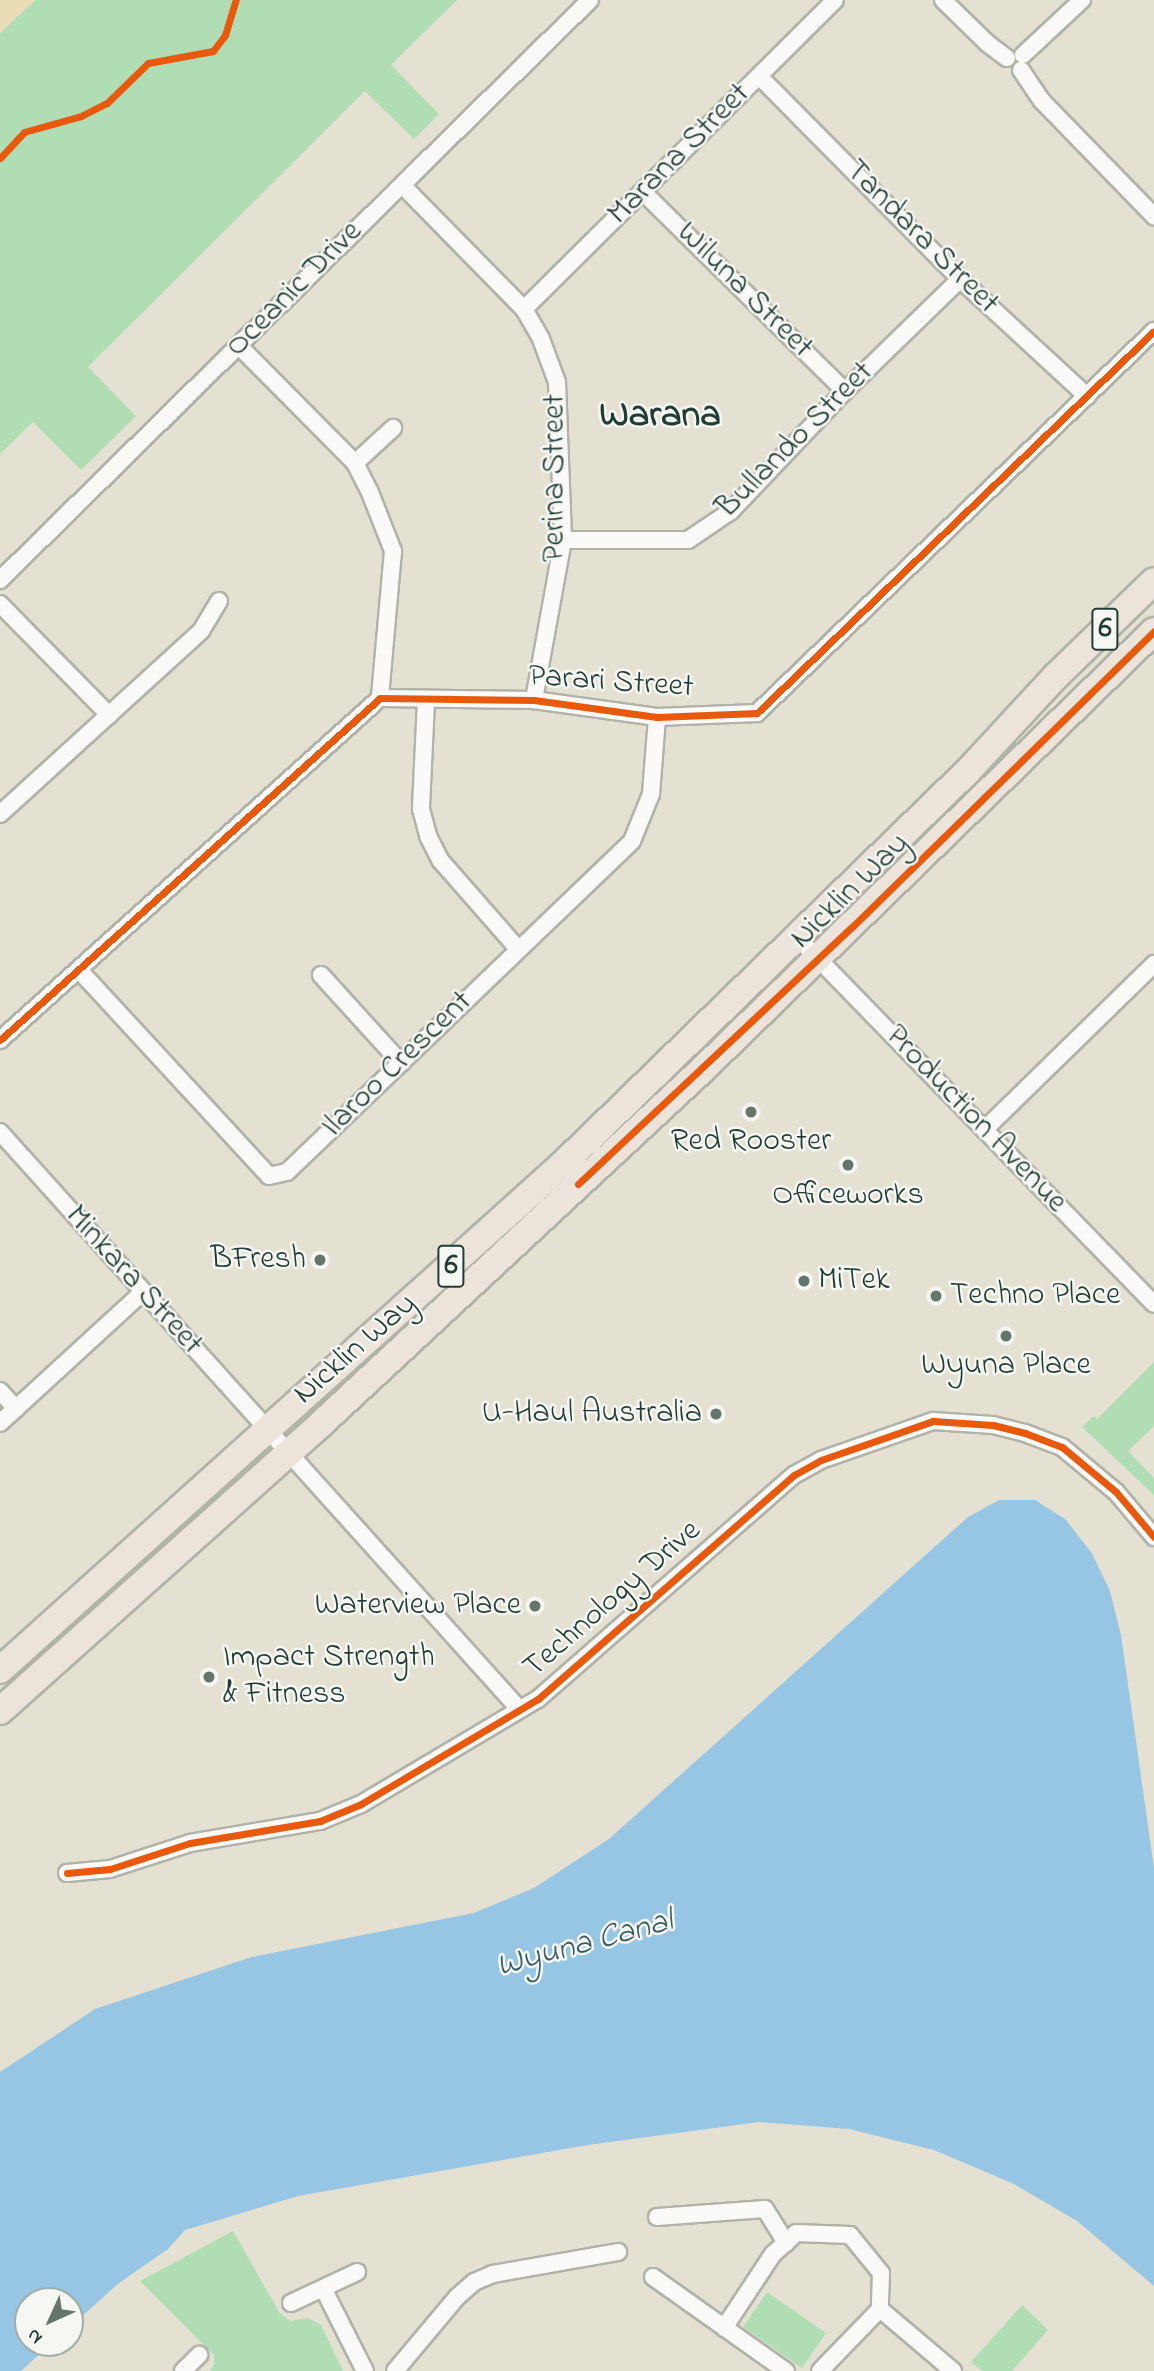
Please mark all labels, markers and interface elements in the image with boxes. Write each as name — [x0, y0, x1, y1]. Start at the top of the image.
street label: Marana Street — [601, 76, 759, 234]
street label: Tandara Street — [836, 153, 1006, 323]
street label: Oceanic Drive — [219, 214, 371, 366]
street label: Wiluna Street — [668, 215, 820, 367]
street label: Bullando Street — [709, 354, 883, 528]
street label: Perina Street — [537, 394, 575, 562]
district label: Warana — [599, 394, 721, 440]
road number: 6 — [1091, 602, 1119, 656]
street label: Parari Street — [527, 658, 695, 708]
street label: Nicklin Way — [784, 826, 918, 958]
street label: Ilaroo Crescent — [315, 984, 481, 1146]
street label: Production Avenue — [876, 1018, 1074, 1222]
marker: Red Rooster — [743, 1104, 759, 1120]
place label: Red Rooster — [671, 1123, 831, 1161]
marker: Officeworks — [840, 1157, 856, 1173]
place label: Officeworks — [772, 1177, 924, 1215]
street label: Minkara Street — [56, 1198, 210, 1364]
road number: 6 — [437, 1240, 465, 1292]
place label: BFresh — [211, 1241, 306, 1279]
marker: BFresh — [312, 1252, 328, 1268]
place label: MiTek — [818, 1262, 890, 1300]
marker: MiTek — [796, 1273, 812, 1289]
place label: Techno Place — [950, 1277, 1120, 1315]
street label: Nicklin Way — [287, 1286, 425, 1414]
marker: Techno Place — [928, 1288, 944, 1304]
marker: Wyuna Place — [998, 1328, 1014, 1344]
place label: Wyuna Place — [921, 1347, 1091, 1385]
place label: U-Haul Australia — [482, 1395, 702, 1433]
marker: U-Haul Australia — [708, 1406, 724, 1422]
street label: Technology Drive — [516, 1513, 710, 1687]
place label: Waterview Place — [315, 1587, 521, 1625]
marker: Waterview Place — [527, 1598, 543, 1614]
place label: Impact Strength & Fitness — [223, 1640, 435, 1715]
marker: Impact Strength & Fitness — [201, 1669, 217, 1685]
water label: Wyuna Canal — [493, 1903, 677, 1987]
north arrow — [14, 2287, 84, 2357]
text: N — [21, 2322, 49, 2350]

